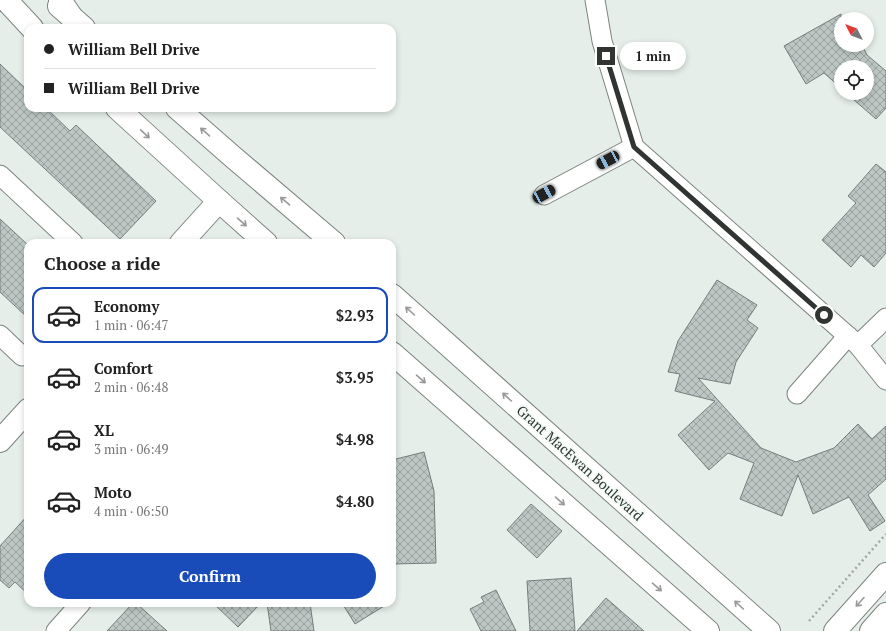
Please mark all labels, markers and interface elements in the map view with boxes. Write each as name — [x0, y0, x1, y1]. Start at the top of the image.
north arrow — [834, 12, 874, 52]
map controls — [834, 12, 874, 100]
text: William Bell Drive — [68, 39, 200, 59]
callout: 1 min — [620, 42, 686, 70]
route end — [597, 47, 615, 65]
text: 1 min — [635, 47, 671, 65]
button: locate — [834, 60, 874, 100]
text: William Bell Drive — [68, 78, 200, 98]
one-way arrow — [200, 128, 210, 137]
one-way arrow — [140, 130, 151, 139]
car — [595, 149, 621, 171]
car — [531, 183, 557, 205]
one-way arrow — [280, 196, 290, 205]
one-way arrow — [237, 218, 248, 227]
text: Choose a ride — [44, 251, 160, 275]
text: Economy — [94, 296, 159, 316]
icon: car — [46, 297, 82, 333]
text: $2.93 — [336, 305, 374, 325]
one-way arrow — [405, 306, 415, 315]
route start — [815, 306, 833, 324]
text: 1 min · 06:47 — [94, 316, 168, 334]
text: Comfort — [94, 358, 153, 378]
icon: car — [46, 359, 82, 395]
text: $3.95 — [336, 367, 374, 387]
one-way arrow — [416, 375, 427, 384]
text: 2 min · 06:48 — [94, 378, 168, 396]
one-way arrow — [502, 393, 512, 402]
street label: Grant MacEwan Boulevard — [513, 401, 648, 525]
text: XL — [94, 420, 114, 440]
icon: car — [46, 421, 82, 457]
text: $4.98 — [336, 429, 374, 449]
text: 3 min · 06:49 — [94, 440, 168, 458]
text: Moto — [94, 482, 132, 502]
icon: car — [46, 483, 82, 519]
text: $4.80 — [336, 491, 374, 511]
one-way arrow — [555, 496, 565, 505]
text: 4 min · 06:50 — [94, 502, 168, 520]
button: Confirm — [44, 553, 376, 599]
one-way arrow — [652, 582, 663, 591]
one-way arrow — [856, 597, 865, 608]
one-way arrow — [735, 601, 745, 610]

